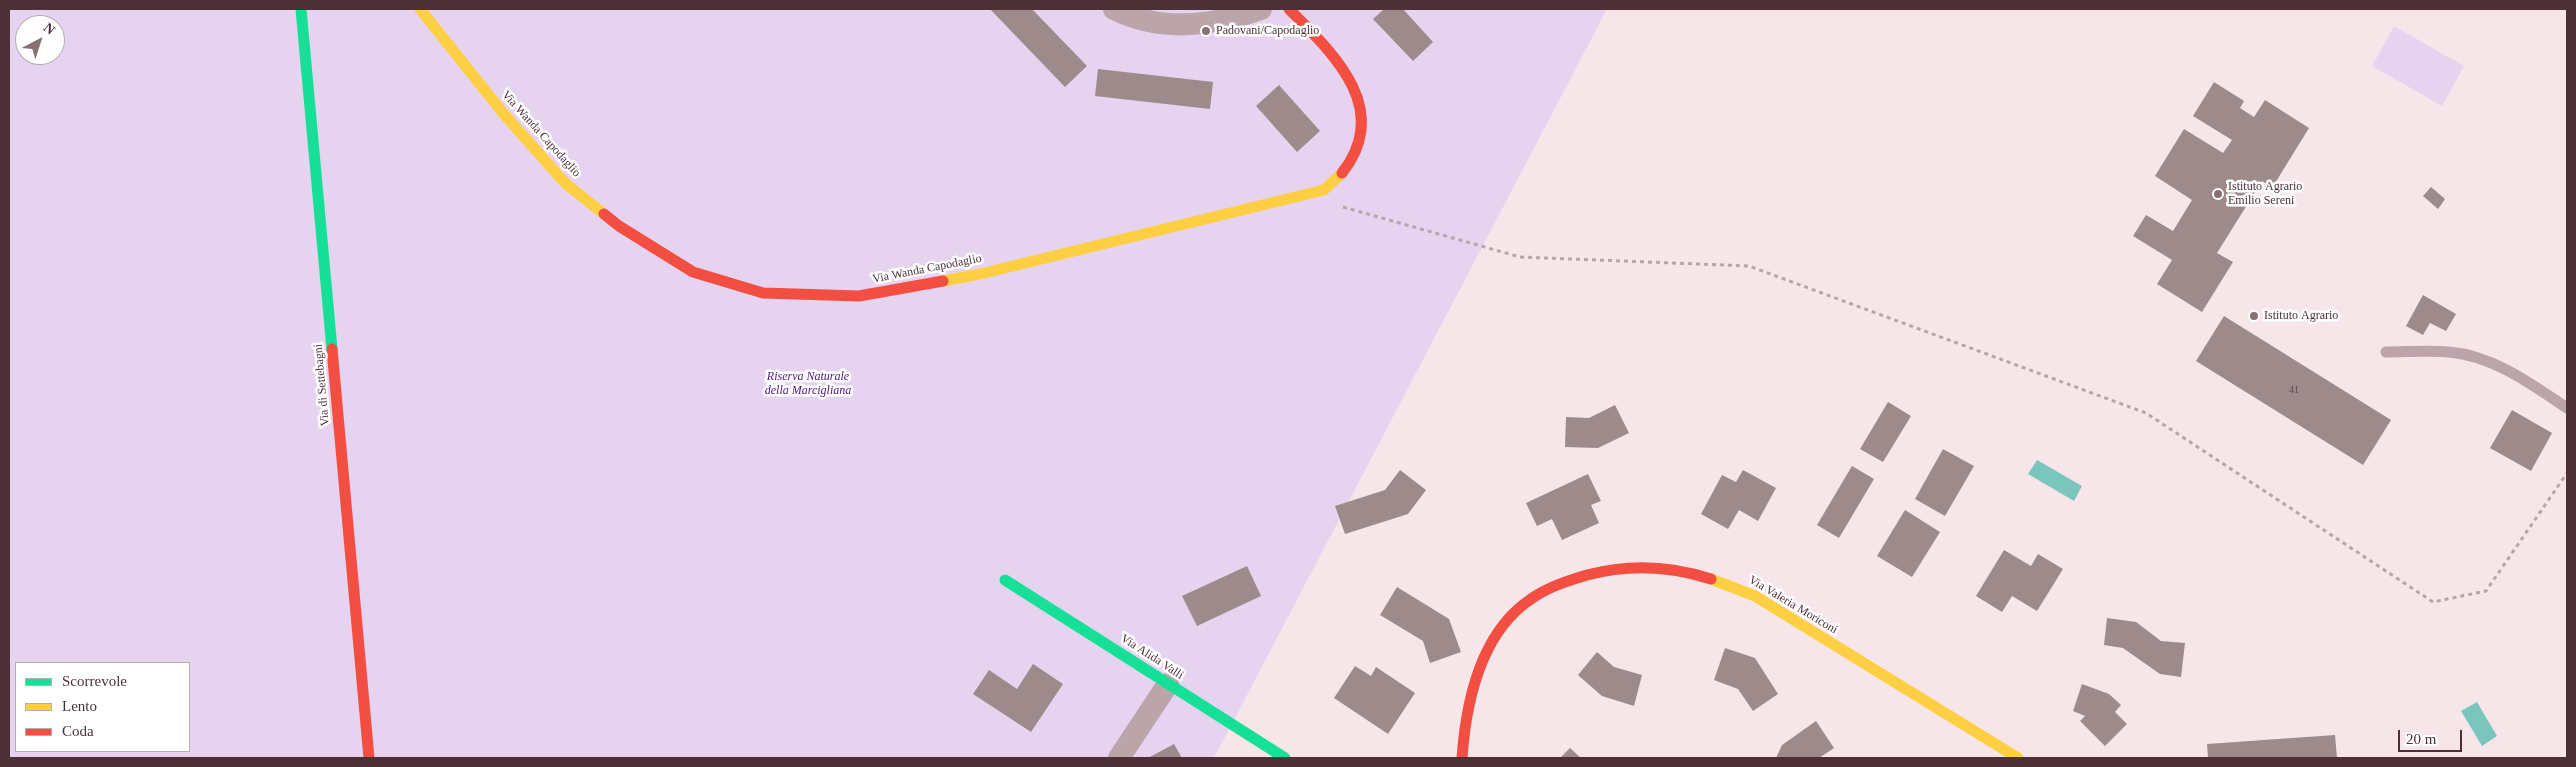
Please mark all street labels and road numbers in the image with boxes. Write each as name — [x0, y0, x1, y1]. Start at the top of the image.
street label: Via Wanda Capodaglio — [499, 88, 583, 180]
street label: Via Wanda Capodaglio — [871, 251, 983, 287]
street label: Via di Settebagni — [311, 343, 333, 427]
street label: Via Valeria Moriconi — [1746, 573, 1840, 637]
street label: Via Alida Valli — [1118, 631, 1186, 683]

